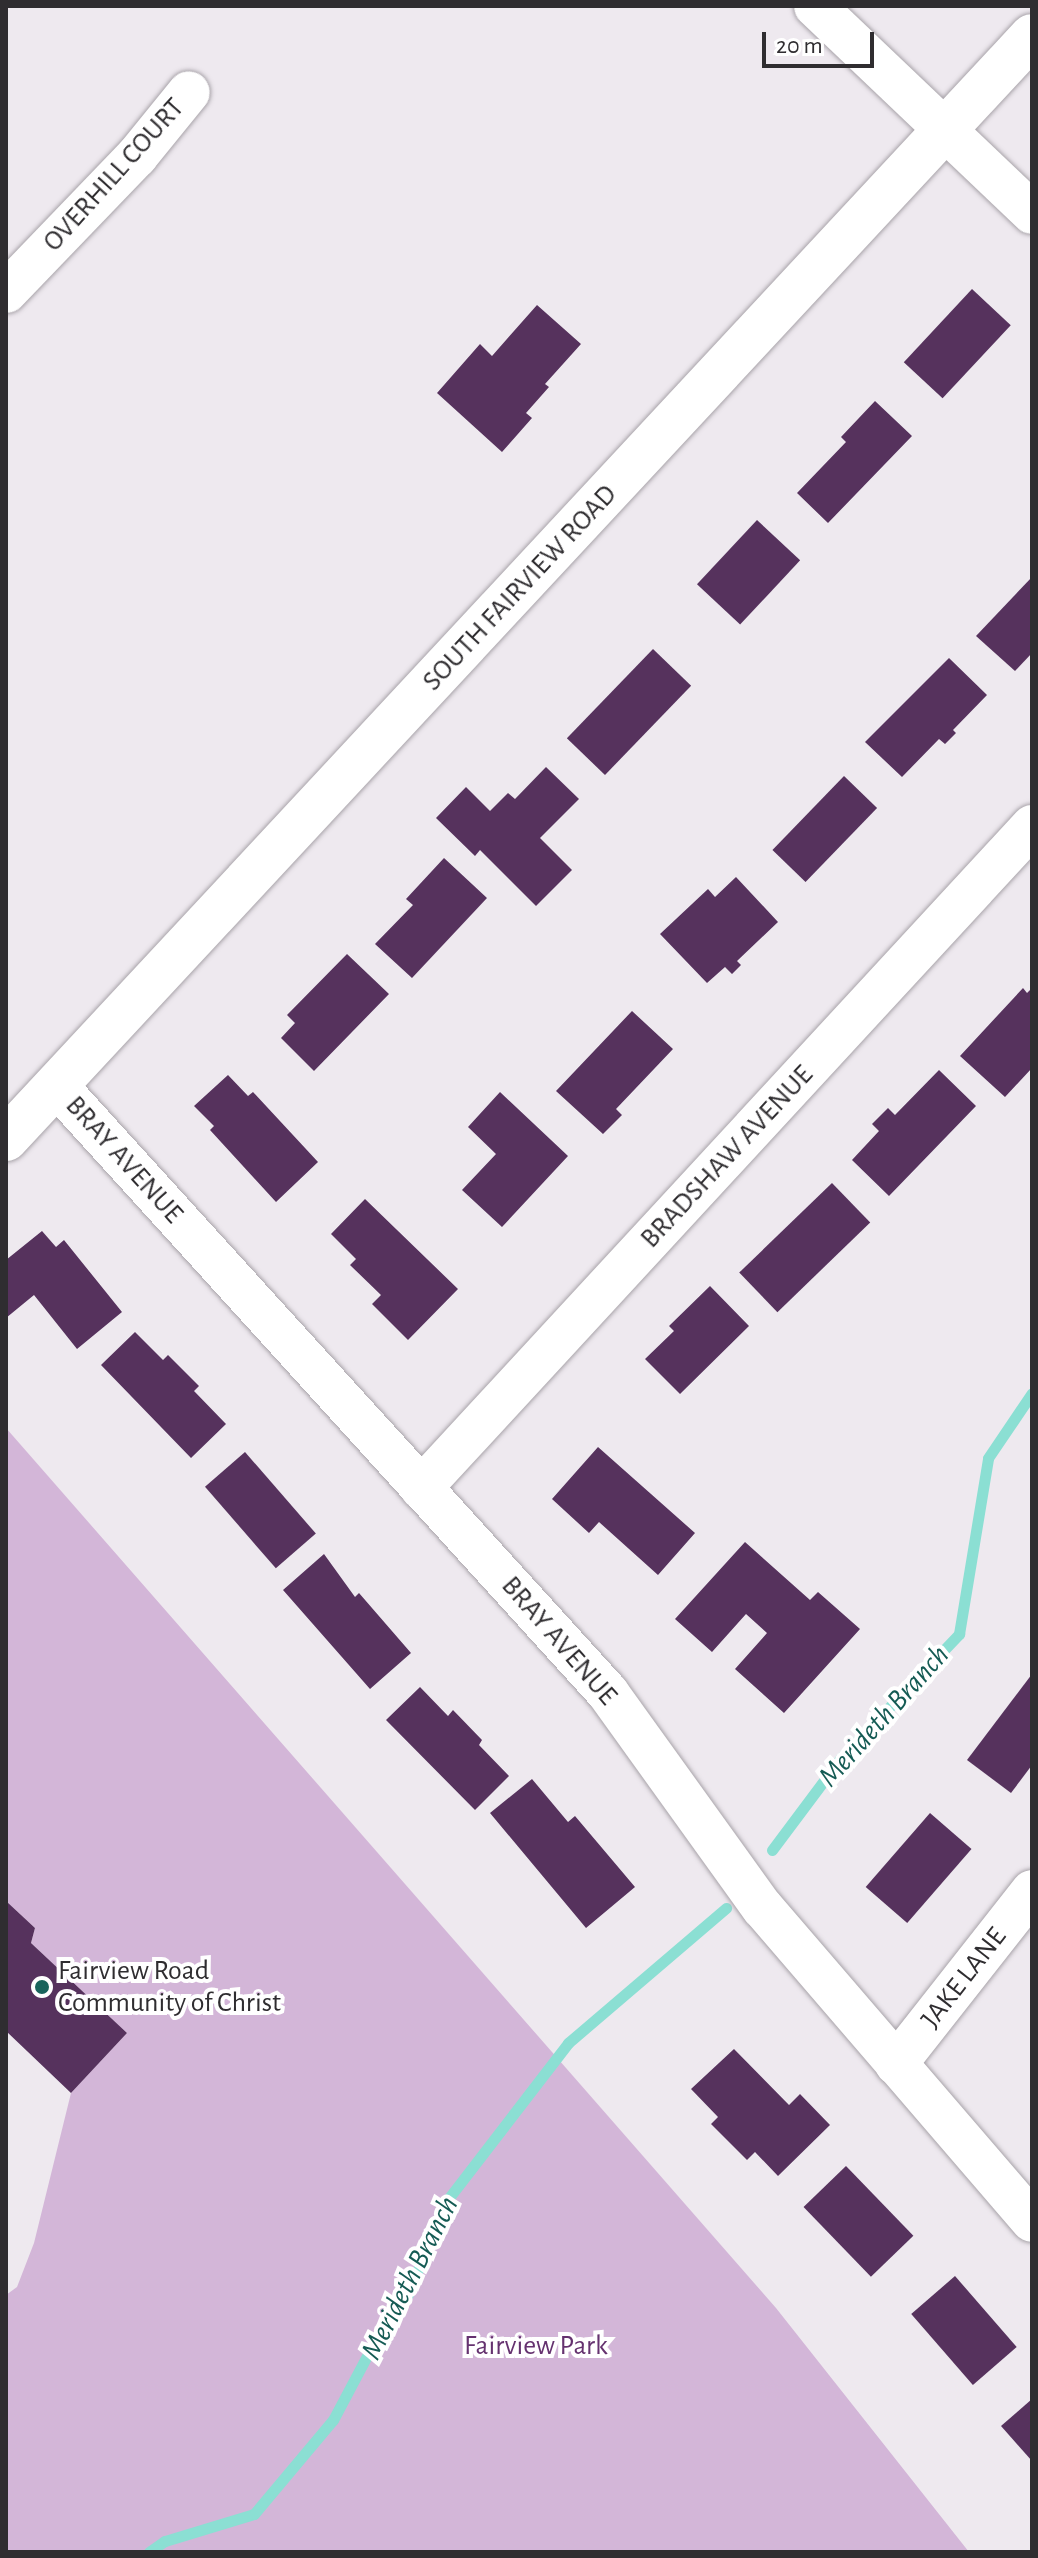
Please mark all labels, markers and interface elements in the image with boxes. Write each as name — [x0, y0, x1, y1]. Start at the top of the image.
scale bar — [766, 16, 878, 66]
text: 20 m — [776, 34, 823, 58]
street label: OVERHILL COURT — [36, 91, 192, 259]
street label: SOUTH FAIRVIEW ROAD — [416, 478, 624, 698]
street label: BRADSHAW AVENUE — [634, 1059, 820, 1255]
street label: BRAY AVENUE — [58, 1089, 190, 1231]
street label: BRAY AVENUE — [494, 1570, 624, 1712]
water label: Merideth Branch — [811, 1638, 957, 1794]
street label: JAKE LANE — [914, 1921, 1014, 2035]
place label: Fairview Road Community of Christ — [58, 1954, 281, 2020]
marker: Fairview Road Community of Christ — [33, 1978, 51, 1996]
water label: Merideth Branch — [353, 2190, 467, 2366]
park label: Fairview Park — [464, 2329, 608, 2363]

